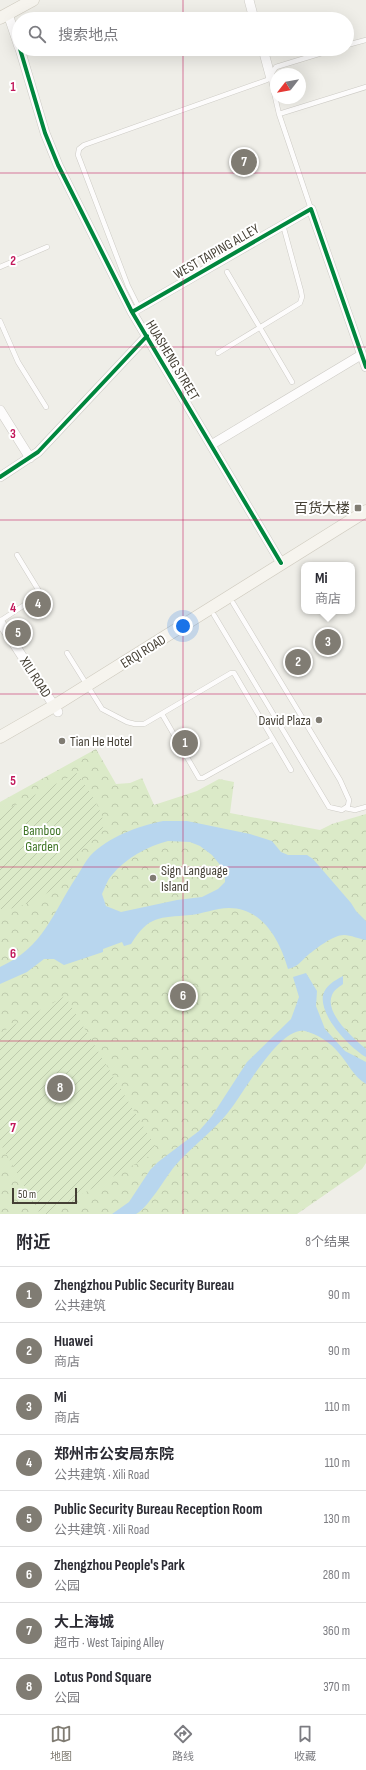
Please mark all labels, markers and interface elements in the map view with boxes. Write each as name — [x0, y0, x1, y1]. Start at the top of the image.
search box — [12, 12, 354, 56]
icon: search — [26, 23, 48, 45]
text: 搜索地点 — [58, 26, 118, 45]
north arrow — [270, 68, 306, 104]
text: 1 — [10, 79, 16, 95]
pin: 7 — [231, 147, 257, 177]
street label: WEST TAIPING ALLEY — [171, 220, 262, 283]
text: 2 — [10, 253, 16, 269]
street label: HUASHENG STREET — [142, 317, 203, 404]
text: 3 — [10, 426, 16, 442]
place label: 百货大楼 — [294, 500, 350, 517]
marker: 百货大楼 — [353, 503, 363, 513]
popup — [301, 562, 355, 614]
text: Mi — [315, 569, 328, 588]
pin: 4 — [25, 589, 51, 619]
text: 商店 — [315, 591, 341, 607]
text: 4 — [10, 600, 16, 616]
your location — [173, 616, 193, 636]
pin: 5 — [5, 618, 31, 648]
pin: 3 — [315, 627, 341, 657]
street label: ERQI ROAD — [117, 631, 169, 672]
pin: 2 — [285, 647, 311, 677]
street label: XILI ROAD — [16, 653, 55, 701]
place label: David Plaza — [259, 712, 311, 729]
marker: David Plaza — [314, 715, 324, 725]
pin: 1 — [172, 728, 198, 758]
place label: Tian He Hotel — [70, 733, 132, 750]
marker: Tian He Hotel — [57, 736, 67, 746]
text: 5 — [10, 773, 16, 789]
park label: Bamboo Garden — [23, 822, 61, 855]
place label: Sign Language Island — [161, 862, 228, 895]
marker: Sign Language Island — [148, 873, 158, 883]
text: 6 — [10, 946, 16, 962]
pin: 6 — [170, 981, 196, 1011]
pin: 8 — [47, 1073, 73, 1103]
text: 7 — [10, 1120, 16, 1136]
scale bar — [12, 1186, 77, 1205]
text: 50 m — [18, 1188, 36, 1201]
text: 附近 — [16, 1233, 50, 1253]
text: 8个结果 — [305, 1234, 350, 1250]
text: Zhengzhou Public Security Bureau — [54, 1276, 234, 1295]
text: 1 — [26, 1287, 32, 1303]
text: 90 m — [328, 1287, 350, 1303]
text: 公共建筑 — [54, 1298, 106, 1314]
text: Huawei — [54, 1332, 93, 1351]
text: 2 — [26, 1343, 32, 1359]
text: 90 m — [328, 1343, 350, 1359]
text: 商店 — [54, 1354, 80, 1370]
text: Mi — [54, 1388, 67, 1407]
text: 3 — [26, 1399, 32, 1415]
text: 110 m — [325, 1399, 350, 1415]
text: 商店 — [54, 1410, 80, 1426]
text: 郑州市公安局东院 — [54, 1445, 174, 1464]
text: 4 — [26, 1455, 32, 1471]
text: 110 m — [325, 1455, 350, 1471]
text: 公共建筑 · Xili Road — [54, 1467, 149, 1483]
text: Public Security Bureau Reception Room — [54, 1500, 262, 1519]
text: 5 — [26, 1511, 32, 1527]
text: 130 m — [324, 1511, 350, 1527]
text: 公共建筑 · Xili Road — [54, 1522, 149, 1538]
text: Zhengzhou People's Park — [54, 1556, 185, 1575]
text: 6 — [26, 1567, 32, 1583]
text: 280 m — [323, 1567, 350, 1583]
text: 公园 — [54, 1578, 80, 1594]
text: 大上海城 — [54, 1613, 114, 1632]
text: 7 — [26, 1623, 32, 1639]
text: 360 m — [323, 1623, 350, 1639]
text: 超市 · West Taiping Alley — [54, 1635, 164, 1651]
text: Lotus Pond Square — [54, 1668, 152, 1687]
text: 8 — [26, 1679, 32, 1695]
text: 370 m — [323, 1679, 350, 1695]
text: 公园 — [54, 1690, 80, 1706]
tab: 地图 — [50, 1723, 72, 1763]
tab: 路线 — [172, 1723, 194, 1763]
tab: 收藏 — [294, 1723, 316, 1763]

